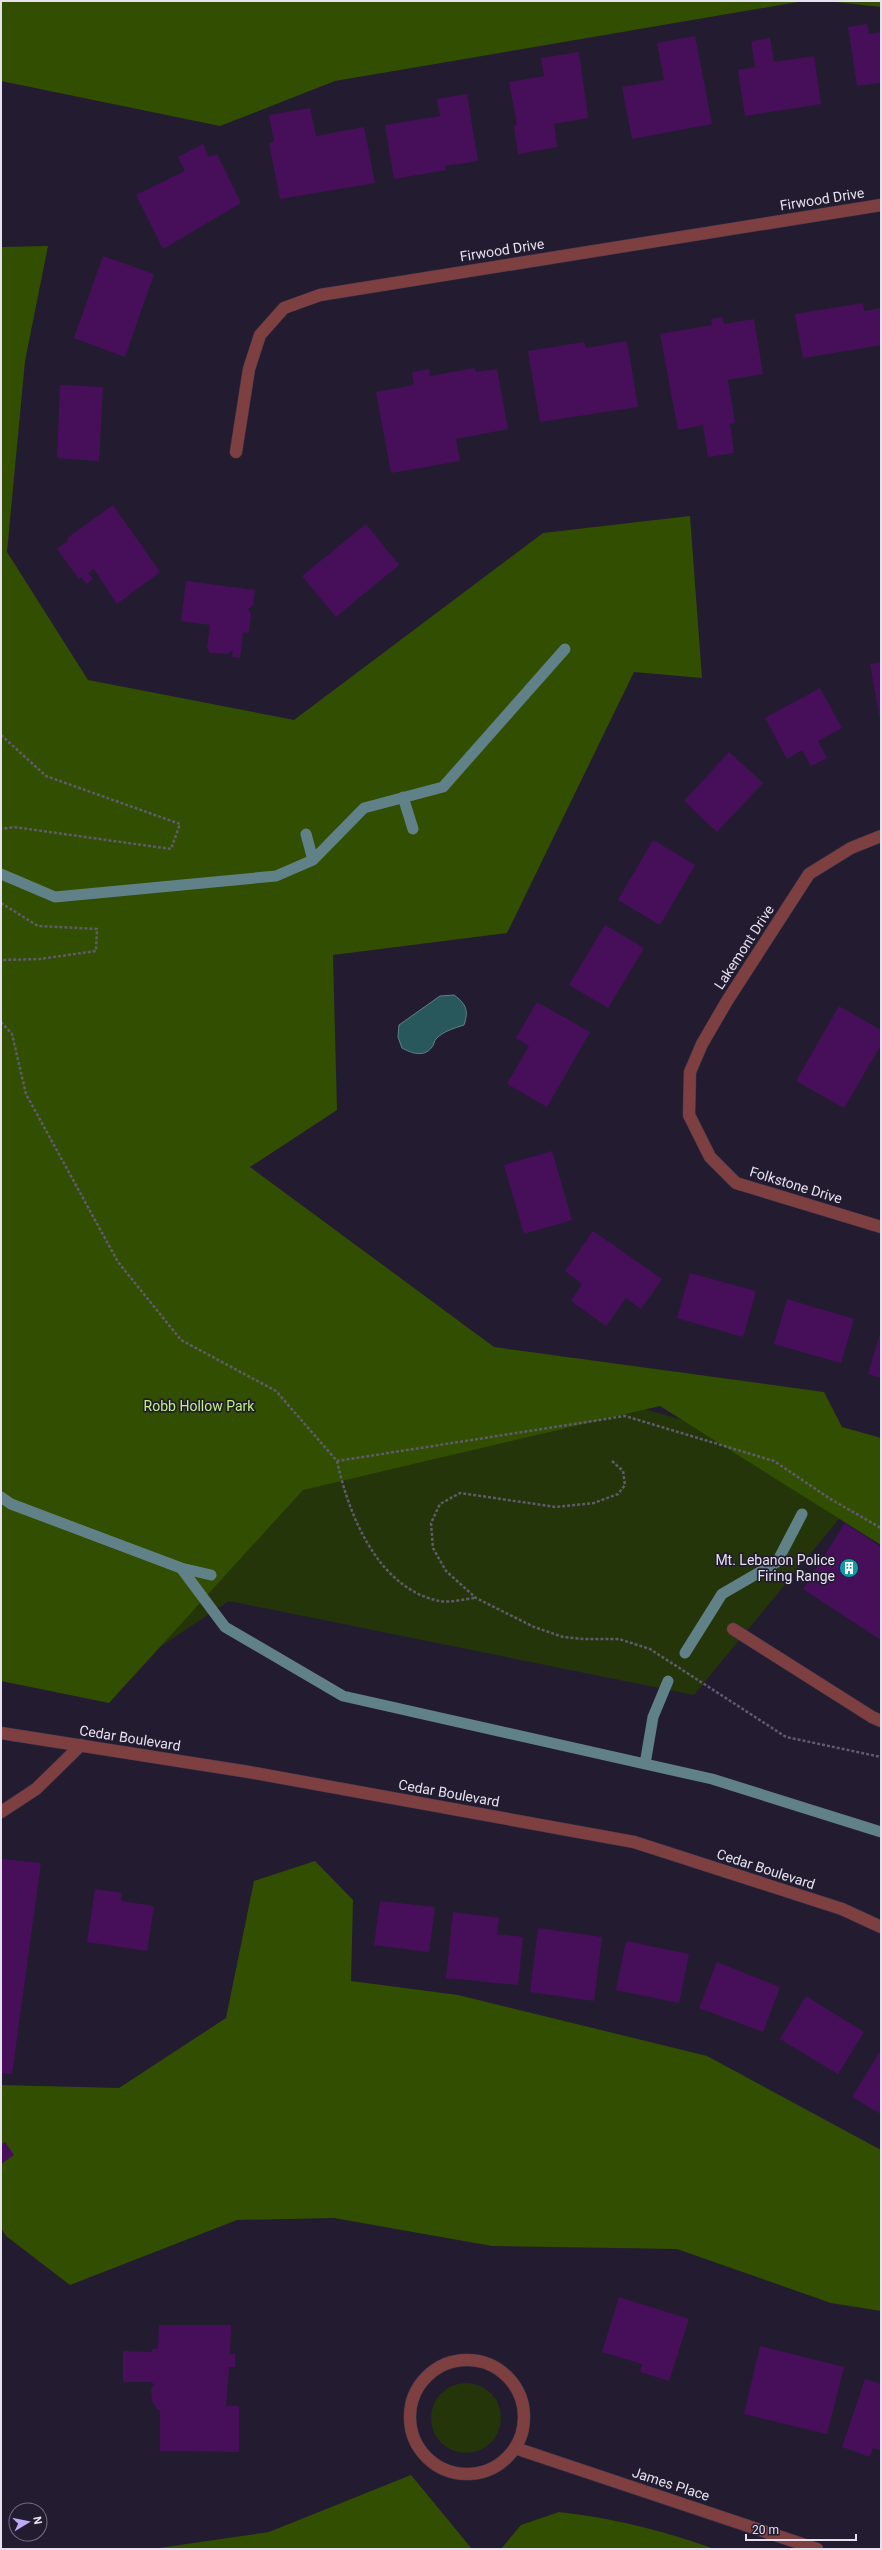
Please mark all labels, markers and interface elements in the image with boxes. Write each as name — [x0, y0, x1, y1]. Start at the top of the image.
street label: Firwood Drive — [779, 184, 865, 214]
street label: Firwood Drive — [459, 235, 545, 265]
street label: Lakemont Drive — [711, 902, 777, 992]
street label: Folkstone Drive — [748, 1163, 844, 1207]
park label: Robb Hollow Park — [144, 1398, 255, 1414]
place label: Mt. Lebanon Police Firing Range — [715, 1552, 835, 1584]
building icon: Mt. Lebanon Police Firing Range — [838, 1557, 860, 1579]
street label: Cedar Boulevard — [78, 1722, 182, 1754]
street label: Cedar Boulevard — [397, 1776, 501, 1810]
street label: Cedar Boulevard — [715, 1846, 817, 1892]
street label: James Place — [630, 2464, 712, 2504]
north arrow — [8, 2502, 48, 2542]
text: N — [30, 2515, 44, 2526]
scale bar — [746, 2516, 856, 2542]
text: 20 m — [752, 2523, 779, 2537]

